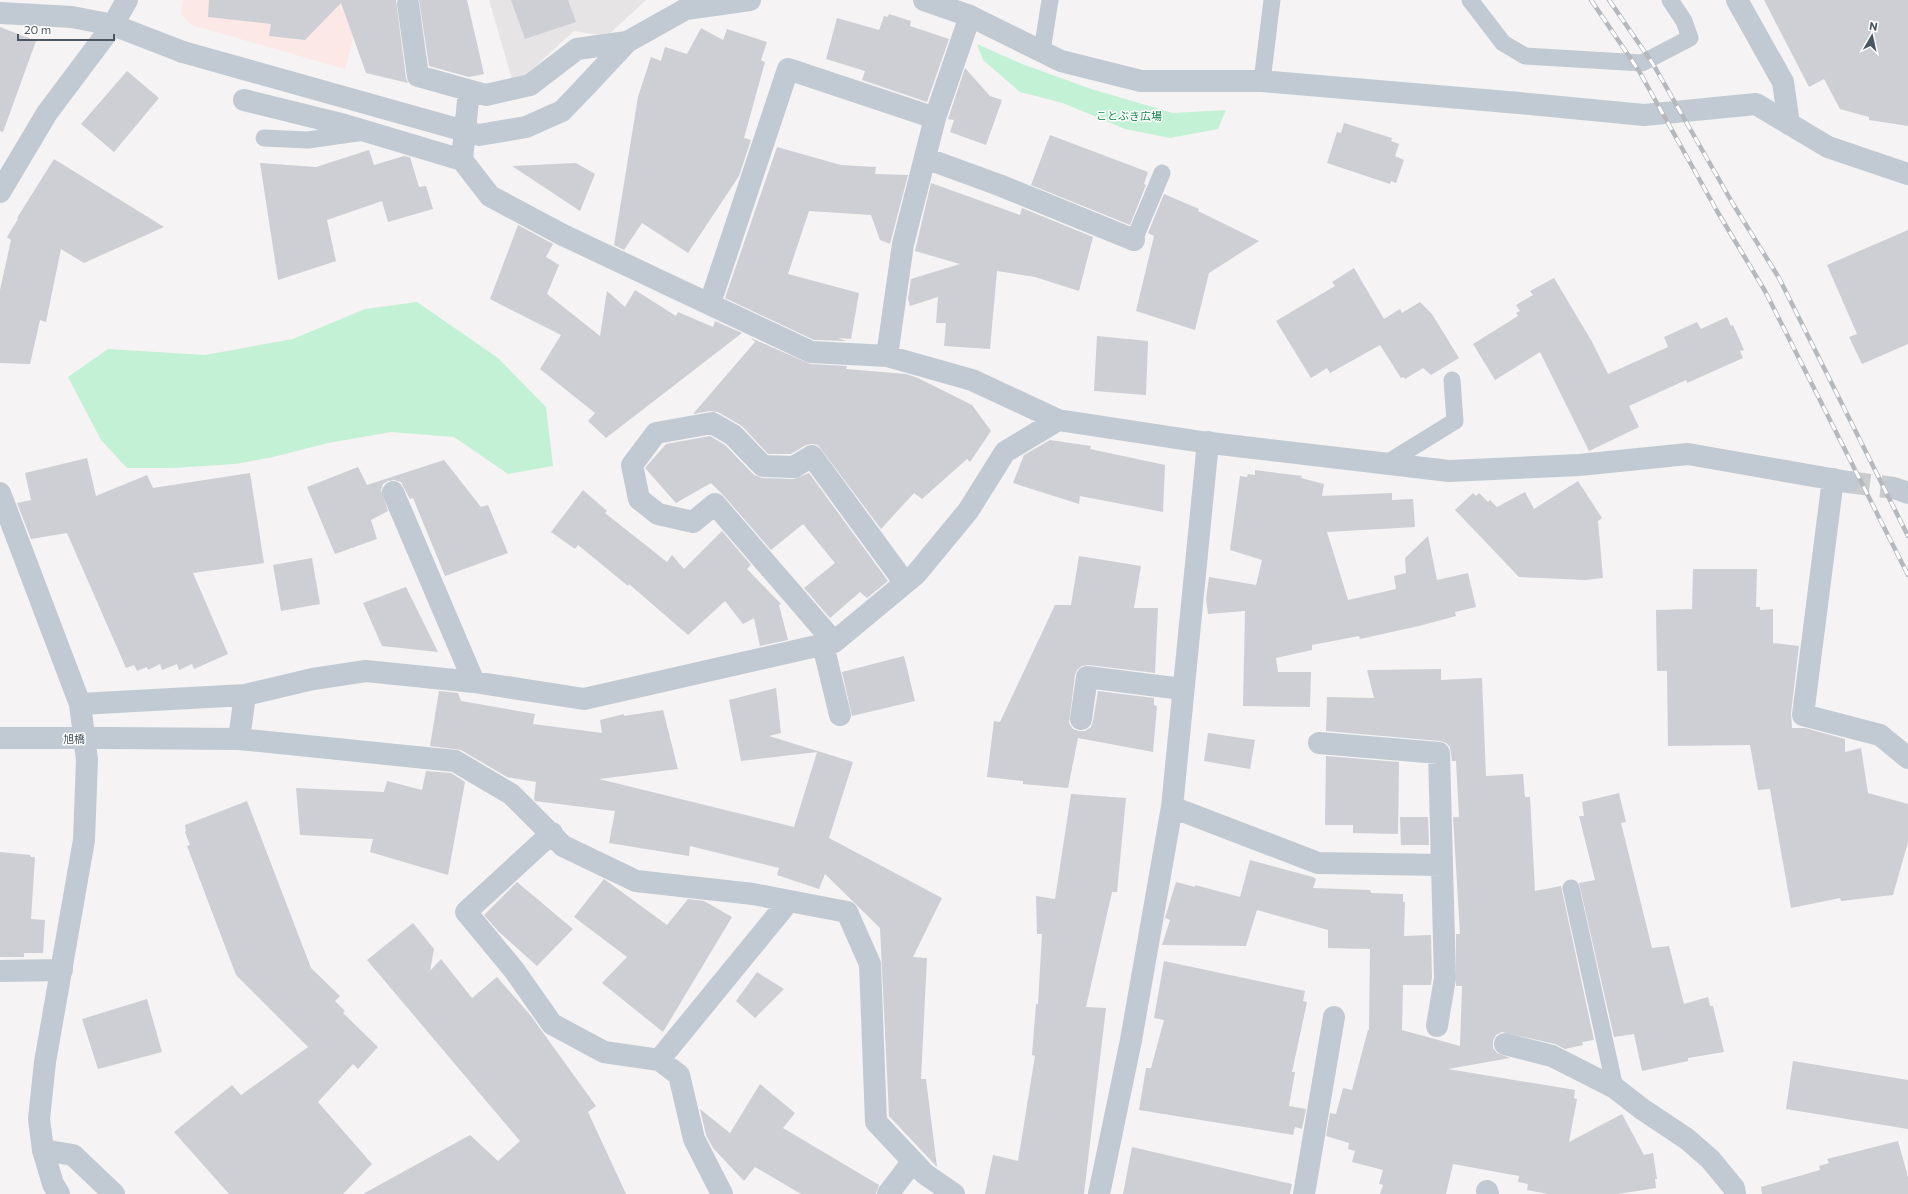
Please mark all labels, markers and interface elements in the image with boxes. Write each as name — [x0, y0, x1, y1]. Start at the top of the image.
scale bar — [18, 16, 114, 42]
north arrow — [1852, 16, 1892, 56]
text: N — [1869, 19, 1879, 33]
text: 20 m — [24, 22, 51, 36]
park label: ことぶき広場 — [1096, 109, 1162, 122]
street label: 旭橋 — [63, 732, 85, 745]

